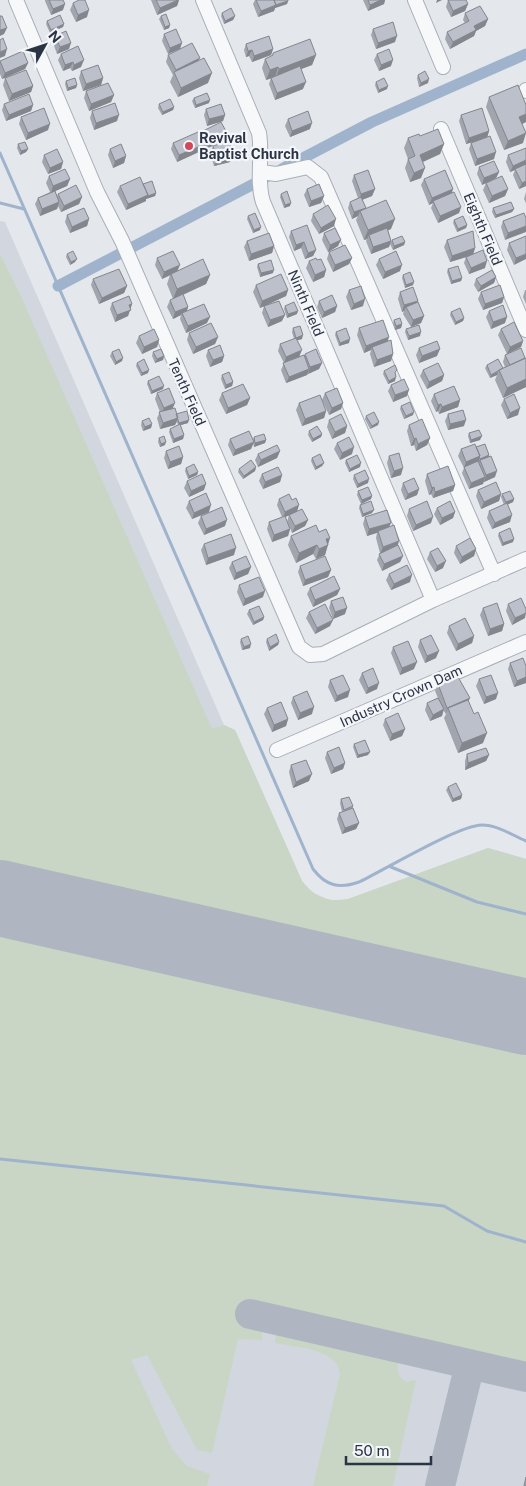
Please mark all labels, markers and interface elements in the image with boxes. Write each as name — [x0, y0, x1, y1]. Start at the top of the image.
north arrow — [20, 20, 70, 70]
text: N — [45, 27, 65, 46]
place label: Revival Baptist Church — [199, 130, 299, 162]
marker: Revival Baptist Church — [183, 140, 195, 152]
street label: Eighth Field — [461, 190, 505, 268]
street label: Ninth Field — [285, 267, 327, 339]
street label: Tenth Field — [165, 356, 209, 428]
street label: Industry Crown Dam — [337, 662, 465, 730]
scale bar — [346, 1434, 431, 1466]
text: 50 m — [354, 1442, 389, 1459]

